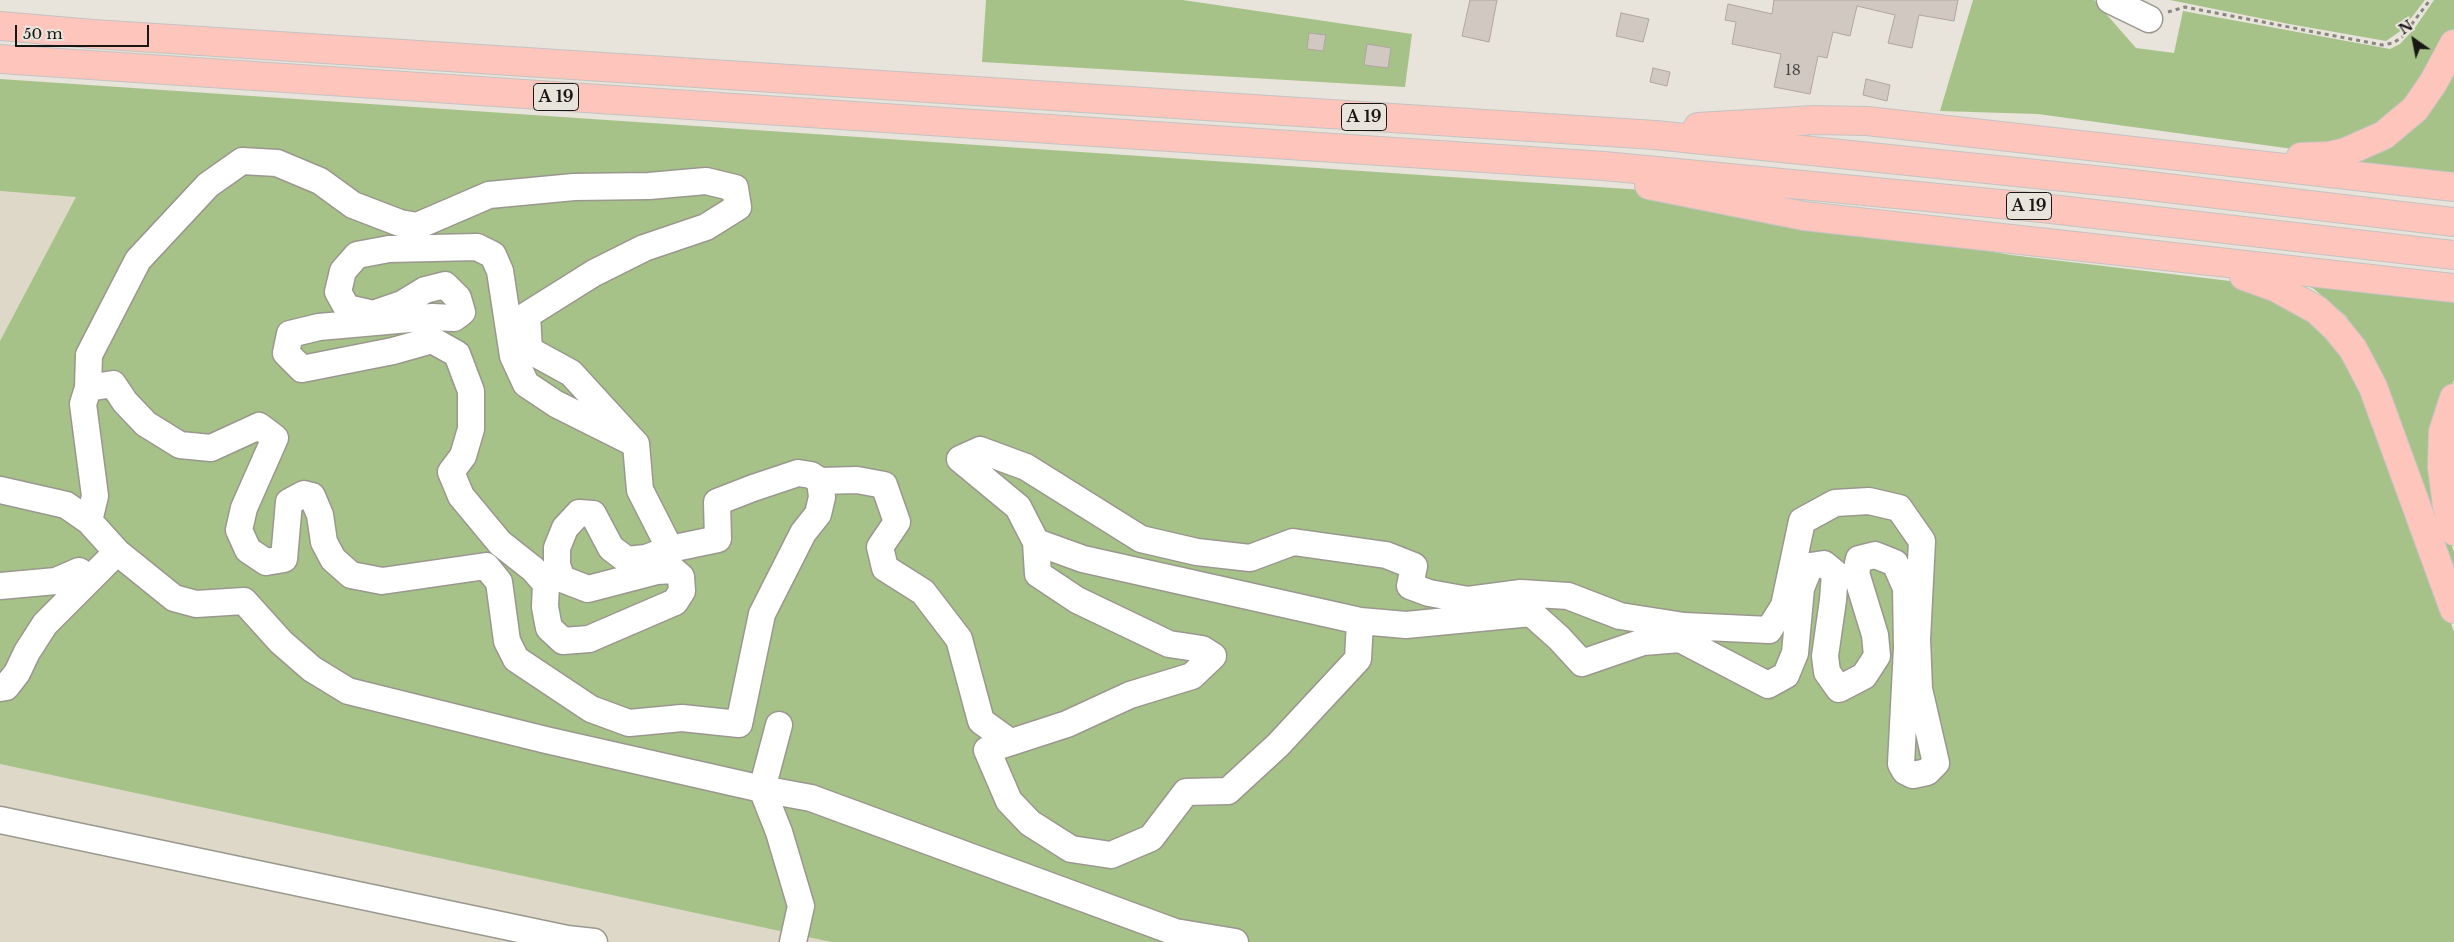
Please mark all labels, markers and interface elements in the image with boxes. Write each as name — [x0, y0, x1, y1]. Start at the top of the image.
scale bar — [18, 15, 151, 47]
north arrow — [2389, 15, 2439, 65]
text: N — [2395, 16, 2416, 39]
text: 50 m — [23, 24, 63, 43]
house number: 18 — [1785, 62, 1801, 80]
road number: A 19 — [534, 84, 578, 110]
road number: A 19 — [1342, 104, 1386, 130]
road number: A 19 — [2006, 192, 2052, 220]

